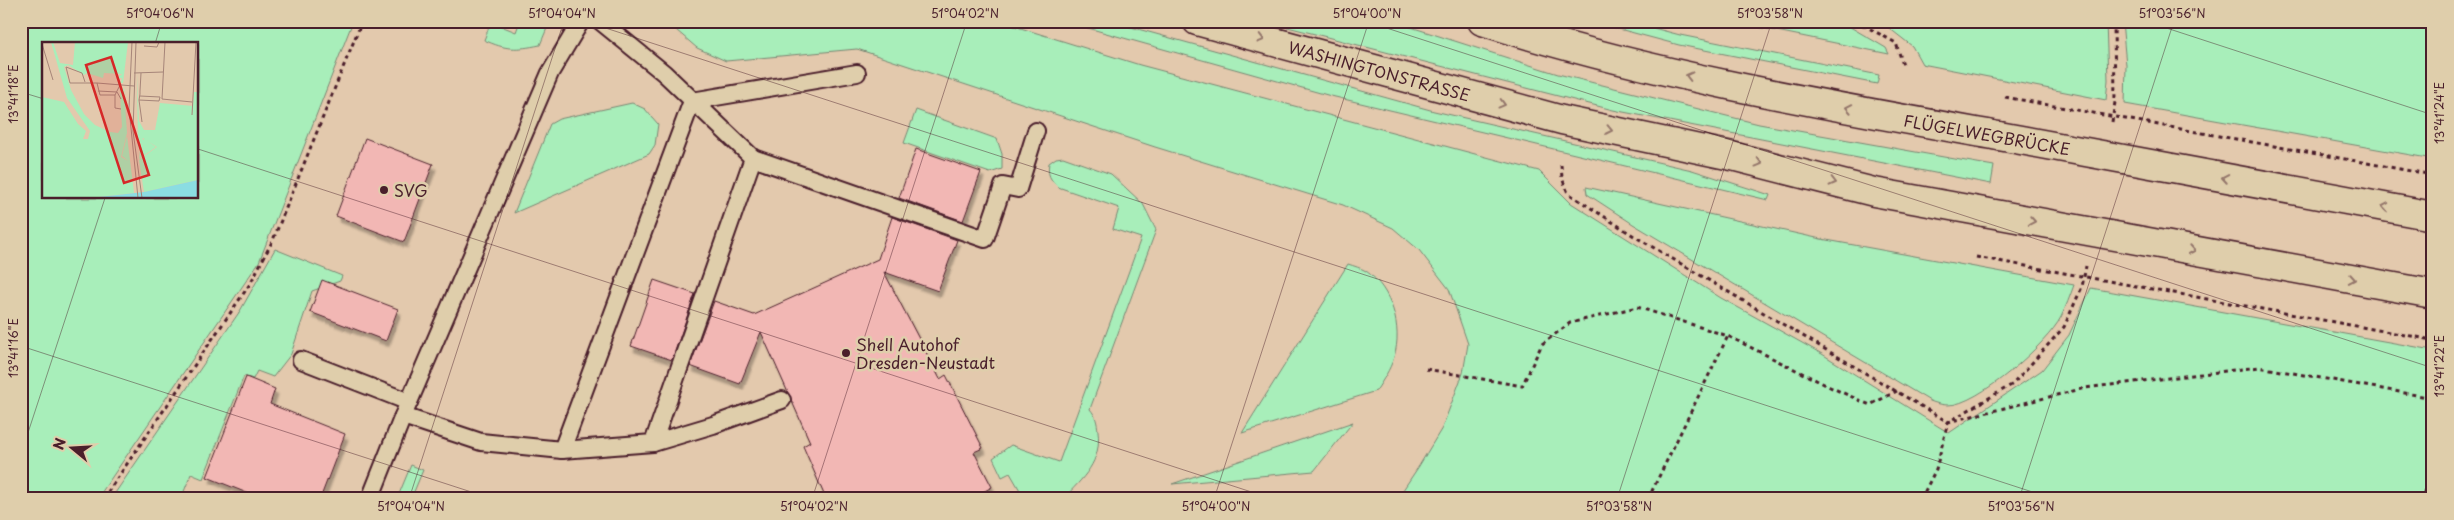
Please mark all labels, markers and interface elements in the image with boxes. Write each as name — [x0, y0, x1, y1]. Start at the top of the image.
text: 51°04'06"N — [126, 4, 194, 22]
text: 51°04'04"N — [528, 4, 596, 22]
text: 51°04'02"N — [931, 4, 999, 22]
text: 51°04'00"N — [1333, 4, 1401, 22]
text: 51°03'58"N — [1737, 4, 1803, 22]
text: 51°03'56"N — [2138, 4, 2206, 22]
one-way arrow — [1256, 33, 1264, 43]
street label: WASHINGTONSTRASSE — [1286, 34, 1473, 107]
inset map — [42, 42, 199, 199]
text: 13°41'18"E — [4, 64, 22, 124]
one-way arrow — [1686, 72, 1694, 82]
text: 13°41'24"E — [2430, 82, 2448, 144]
one-way arrow — [1498, 98, 1507, 109]
one-way arrow — [1844, 104, 1853, 114]
street label: FLÜGELWEGBRÜCKE — [1902, 108, 2072, 160]
one-way arrow — [1605, 124, 1614, 135]
one-way arrow — [1755, 157, 1764, 168]
one-way arrow — [2221, 173, 2229, 183]
one-way arrow — [1829, 176, 1838, 187]
place label: SVG — [394, 178, 428, 202]
marker: SVG — [378, 184, 390, 196]
one-way arrow — [2380, 202, 2389, 212]
one-way arrow — [2028, 216, 2037, 226]
one-way arrow — [2188, 245, 2197, 255]
one-way arrow — [2348, 274, 2356, 284]
text: 13°41'16"E — [4, 318, 22, 378]
place label: Shell Autohof Dresden-Neustadt — [856, 332, 996, 374]
text: 13°41'22"E — [2430, 335, 2448, 397]
marker: Shell Autohof Dresden-Neustadt — [840, 347, 852, 359]
north arrow — [48, 422, 98, 472]
text: N — [47, 435, 71, 452]
text: 51°04'04"N — [377, 497, 445, 515]
text: 51°04'02"N — [780, 497, 848, 515]
text: 51°04'00"N — [1182, 497, 1250, 515]
text: 51°03'58"N — [1586, 497, 1652, 515]
text: 51°03'56"N — [1987, 497, 2055, 515]

